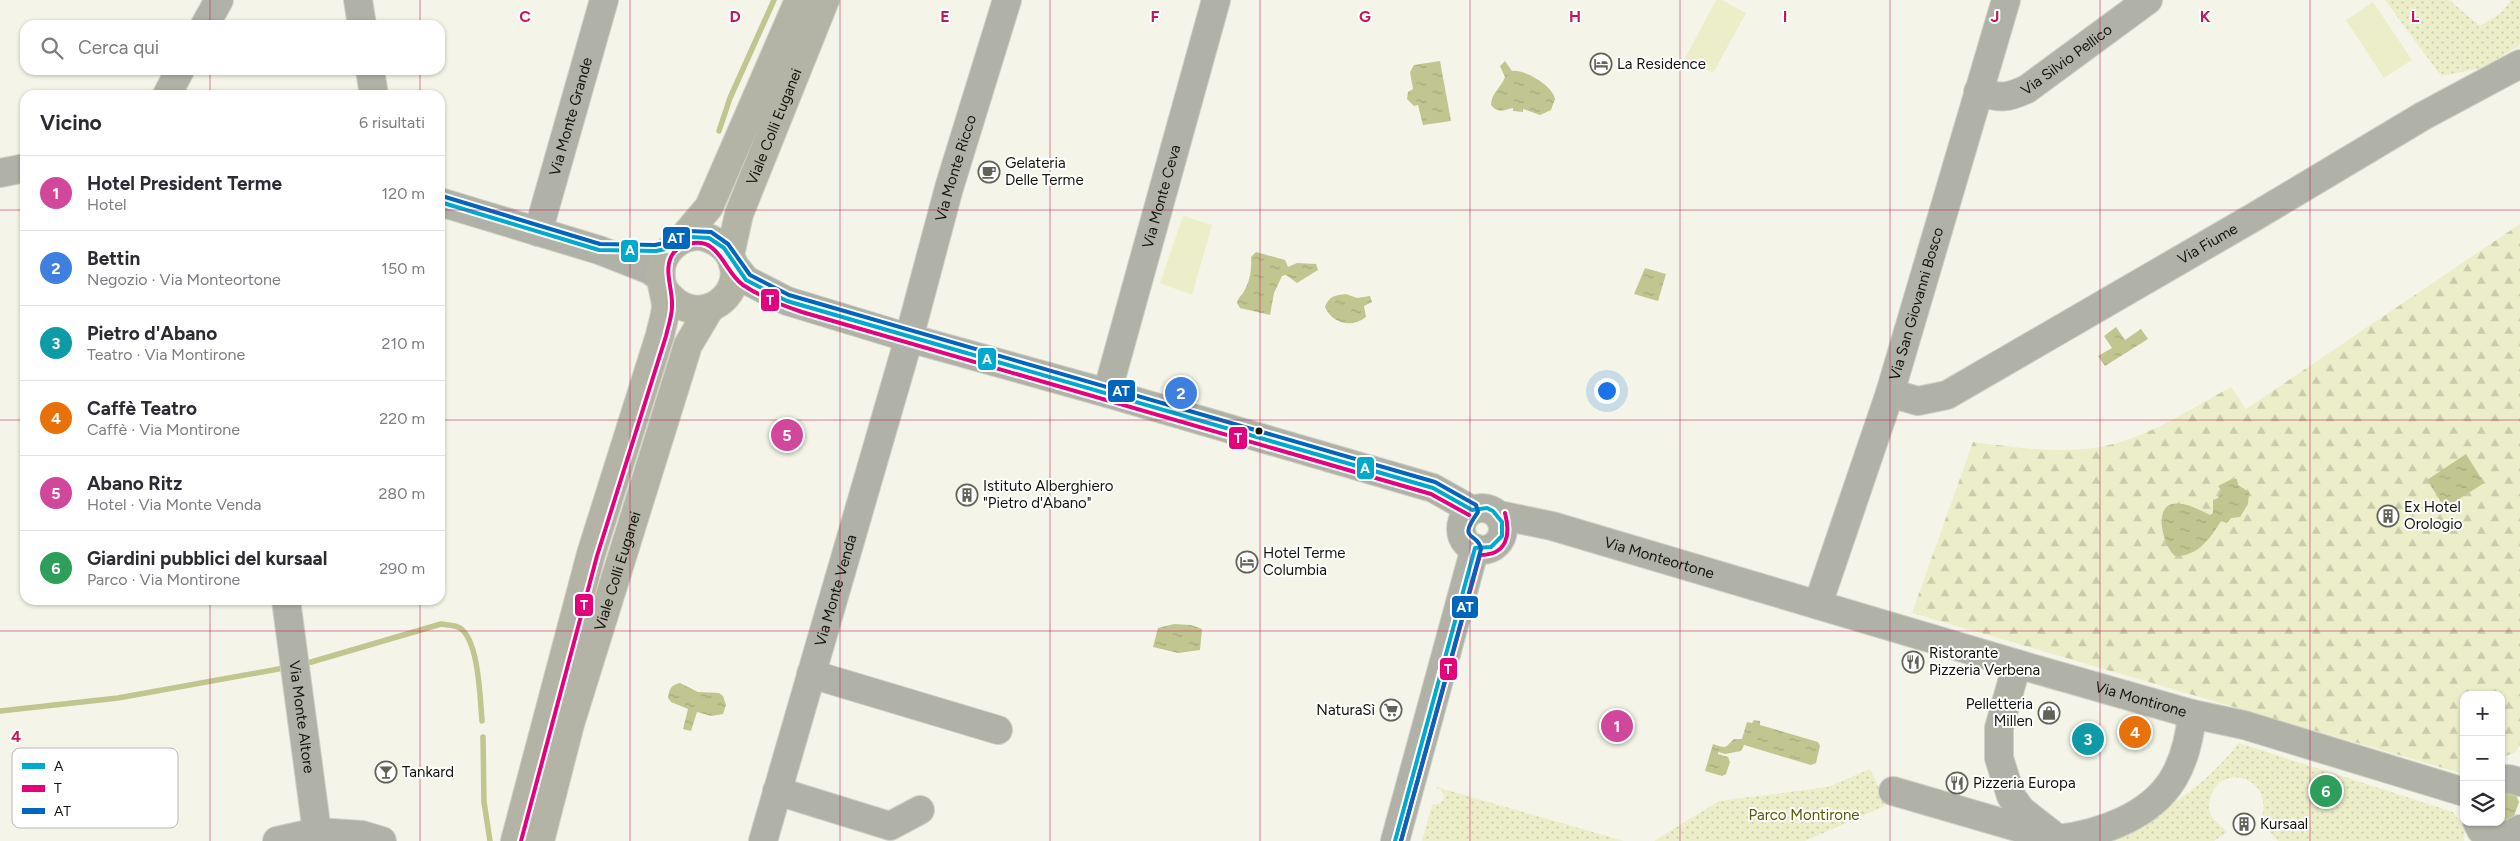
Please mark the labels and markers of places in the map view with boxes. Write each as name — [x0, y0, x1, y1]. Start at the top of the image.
hotel icon: La Residence — [1589, 52, 1613, 76]
place label: La Residence — [1617, 55, 1706, 73]
place label: Gelateria Delle Terme — [1005, 154, 1084, 189]
cafe icon: Gelateria Delle Terme — [977, 160, 1001, 184]
pin: 2 — [1165, 374, 1197, 412]
pin: 5 — [771, 416, 803, 454]
unlabelled marker — [1254, 426, 1264, 436]
place label: Istituto Alberghiero "Pietro d'Abano" — [983, 477, 1114, 512]
building icon: Istituto Alberghiero "Pietro d'Abano" — [955, 483, 979, 507]
place label: Ex Hotel Orologio — [2404, 498, 2463, 533]
building icon: Ex Hotel Orologio — [2376, 504, 2400, 528]
place label: Hotel Terme Columbia — [1263, 544, 1345, 579]
hotel icon: Hotel Terme Columbia — [1235, 550, 1259, 574]
place label: Ristorante Pizzeria Verbena — [1929, 644, 2040, 679]
restaurant icon: Ristorante Pizzeria Verbena — [1901, 650, 1925, 674]
place label: Pelletteria Millen — [1966, 695, 2033, 730]
supermarket icon: NaturaSì — [1379, 698, 1403, 722]
place label: NaturaSì — [1316, 701, 1376, 719]
shop icon: Pelletteria Millen — [2037, 701, 2061, 725]
pin: 1 — [1601, 707, 1633, 745]
pin: 4 — [2119, 713, 2151, 751]
pin: 3 — [2072, 720, 2104, 758]
bar icon: Tankard — [374, 760, 398, 784]
place label: Tankard — [402, 763, 454, 781]
restaurant icon: Pizzeria Europa — [1945, 771, 1969, 795]
pin: 6 — [2310, 772, 2342, 810]
place label: Pizzeria Europa — [1973, 774, 2076, 792]
building icon: Kursaal — [2232, 812, 2256, 836]
place label: Kursaal — [2260, 815, 2308, 833]

